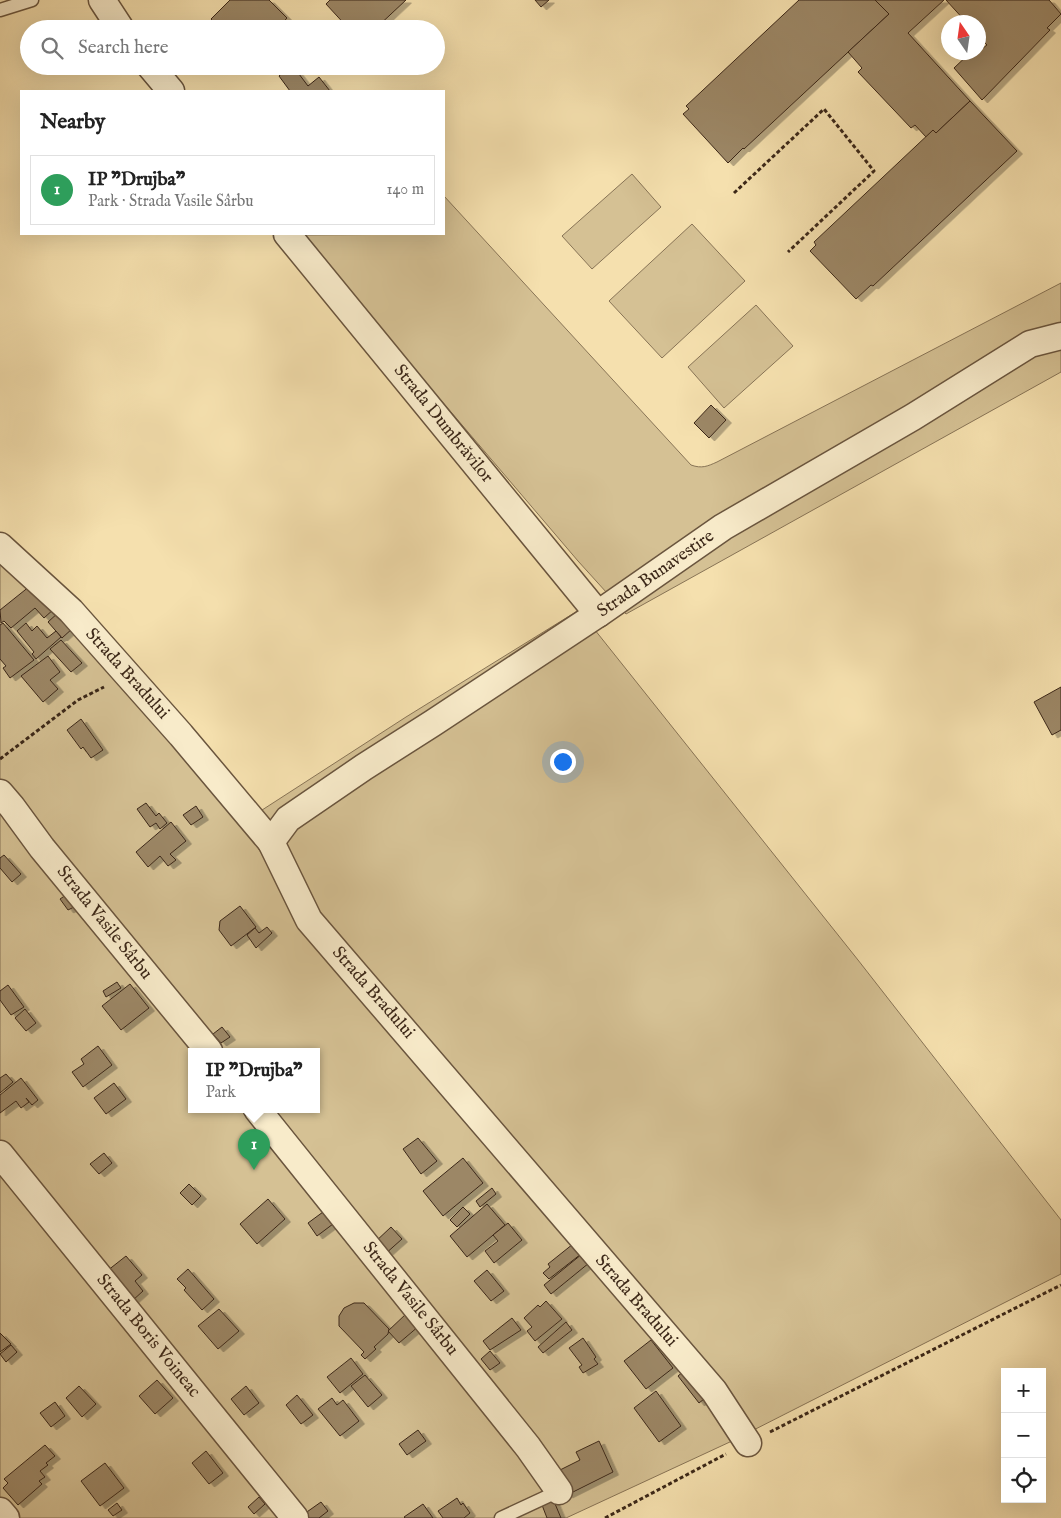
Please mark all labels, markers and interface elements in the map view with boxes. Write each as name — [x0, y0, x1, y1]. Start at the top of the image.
north arrow — [941, 15, 986, 60]
search box — [20, 20, 445, 75]
icon: search — [38, 34, 66, 62]
text: Search here — [78, 36, 169, 60]
text: Nearby — [40, 109, 105, 136]
text: IP "Drujba" — [88, 168, 185, 192]
text: 1 — [54, 180, 60, 200]
text: 140 m — [386, 180, 424, 200]
text: Park · Strada Vasile Sârbu — [88, 192, 254, 212]
street label: Strada Dumbrăvilor — [388, 360, 498, 488]
street label: Strada Bunavestire — [593, 525, 719, 623]
street label: Strada Bradului — [80, 623, 174, 725]
your location — [550, 749, 576, 775]
street label: Strada Vasile Sârbu — [51, 861, 157, 985]
street label: Strada Bradului — [326, 942, 420, 1044]
popup — [188, 1048, 320, 1113]
text: IP "Drujba" — [205, 1059, 303, 1083]
text: Park — [205, 1083, 236, 1103]
pin: 1 — [238, 1129, 270, 1170]
street label: Strada Vasile Sârbu — [357, 1237, 463, 1361]
street label: Strada Bradului — [589, 1250, 683, 1352]
street label: Strada Boris Voineac — [91, 1269, 205, 1403]
map controls — [1001, 1368, 1046, 1503]
button: + — [1001, 1368, 1046, 1413]
button: − — [1001, 1413, 1046, 1458]
button: locate — [1001, 1458, 1046, 1503]

